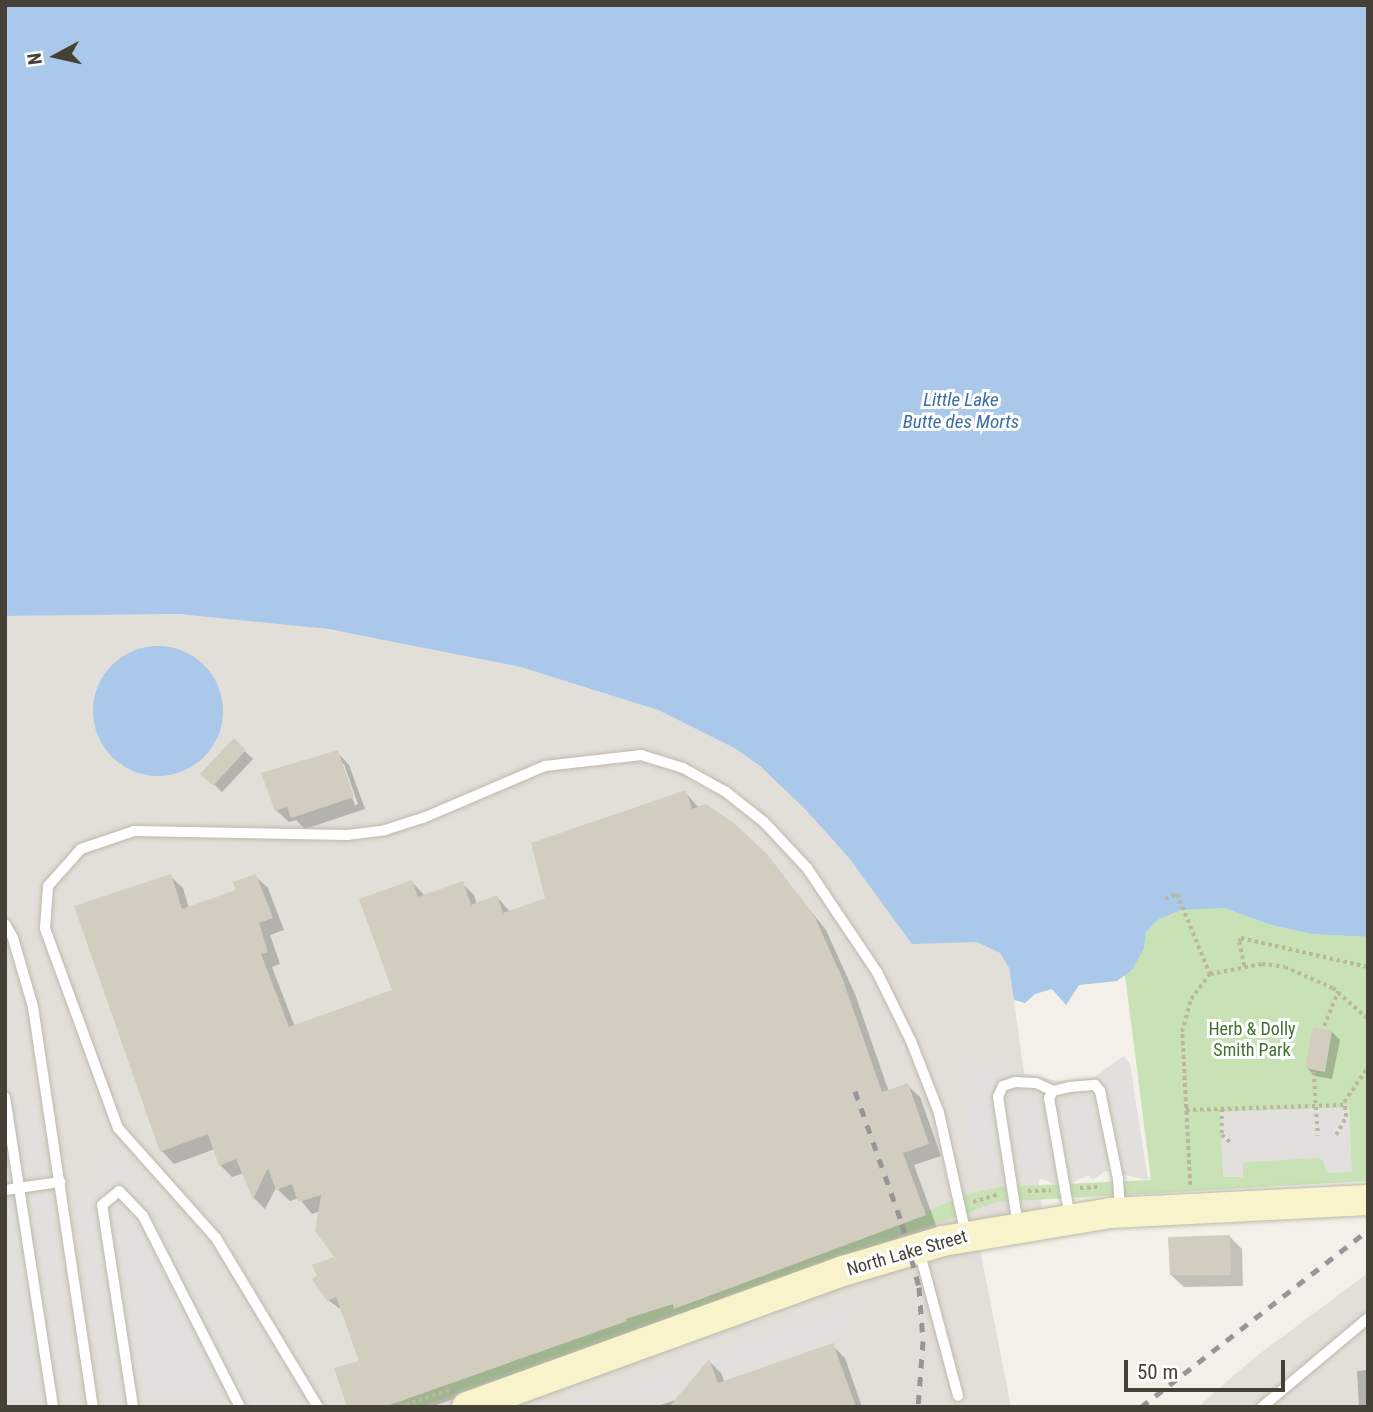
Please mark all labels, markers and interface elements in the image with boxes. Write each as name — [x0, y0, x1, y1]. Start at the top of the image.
north arrow — [21, 21, 91, 91]
text: N — [23, 52, 47, 66]
water label: Little Lake Butte des Morts — [903, 389, 1019, 433]
park label: Herb & Dolly Smith Park — [1208, 1019, 1296, 1062]
street label: North Lake Street — [844, 1226, 970, 1280]
scale bar — [1128, 1346, 1289, 1390]
text: 50 m — [1137, 1360, 1178, 1384]

